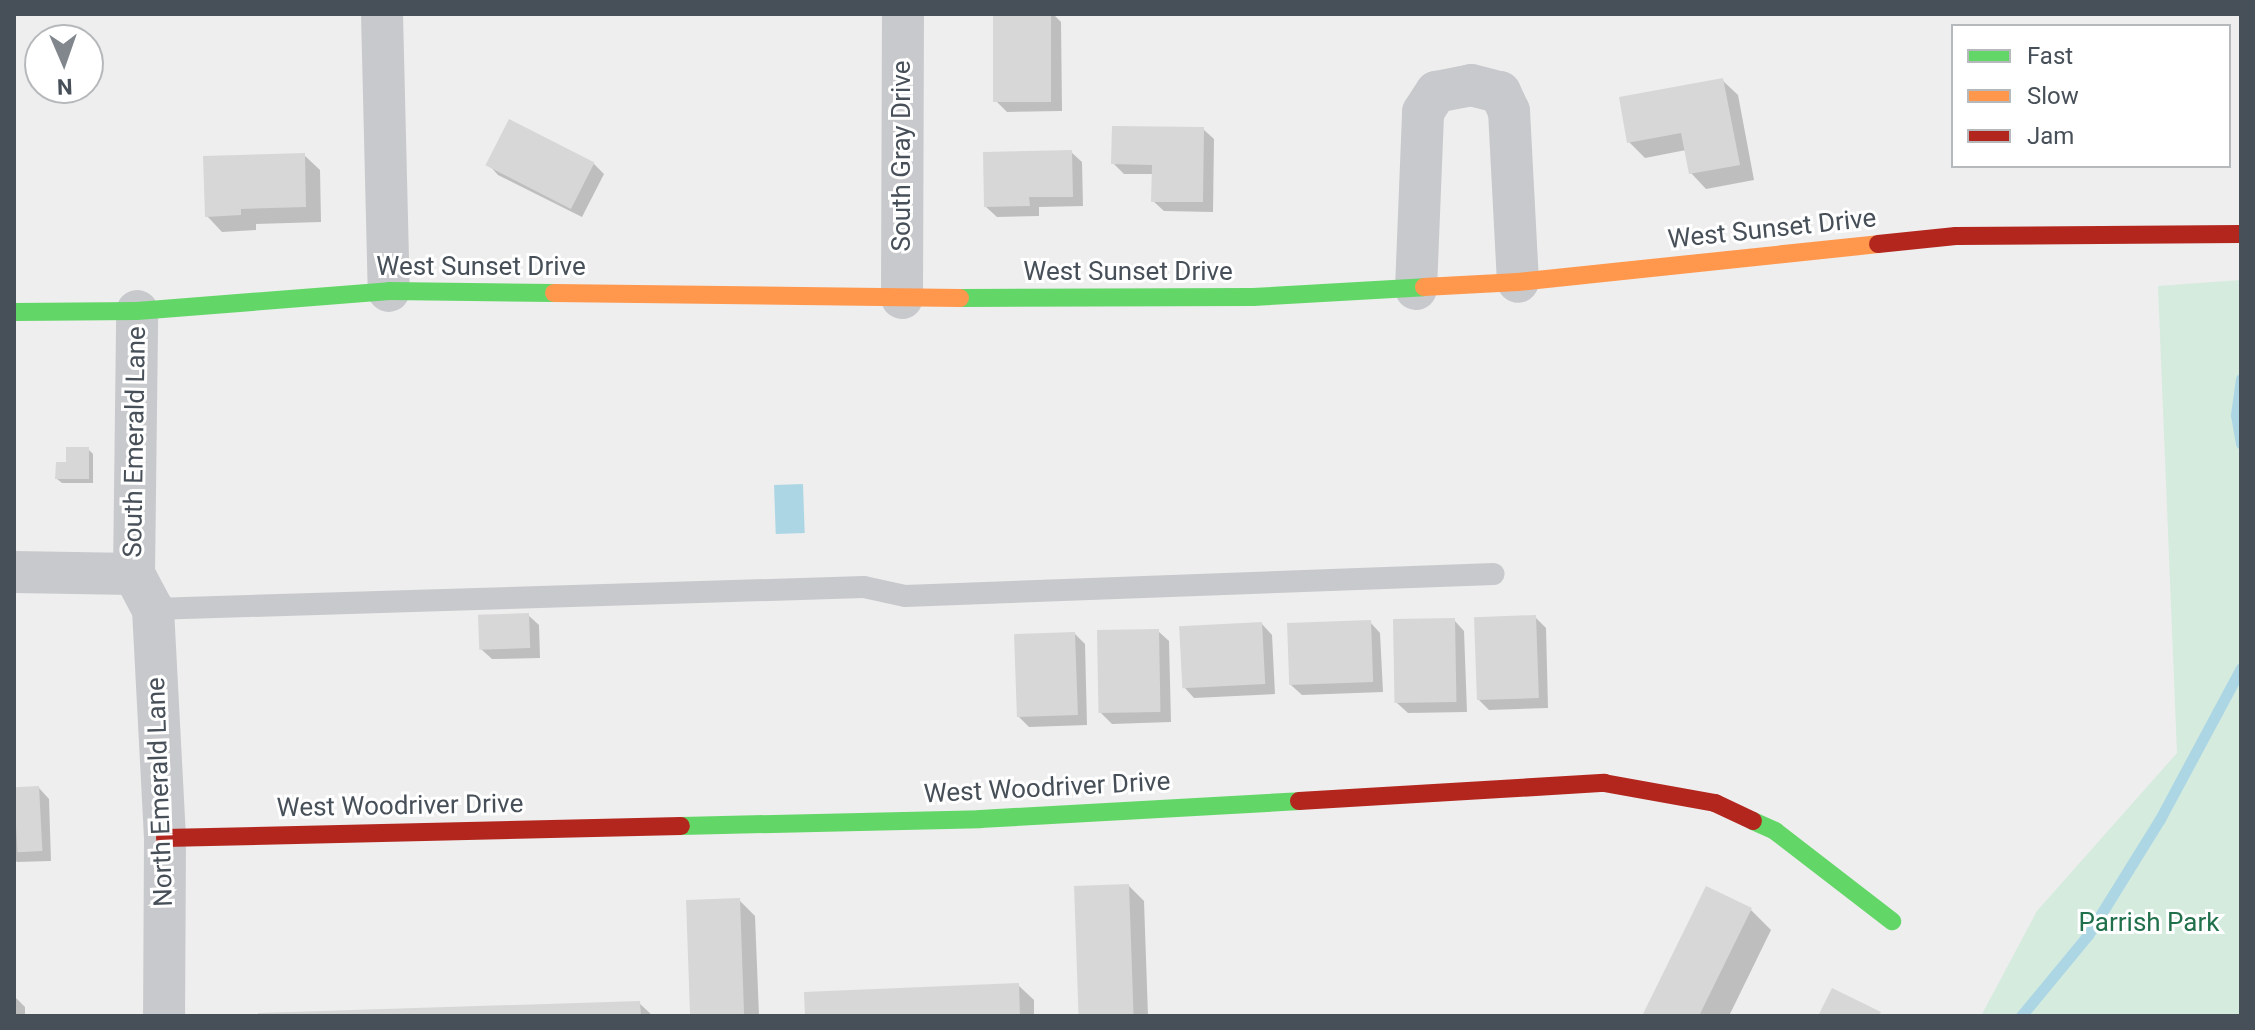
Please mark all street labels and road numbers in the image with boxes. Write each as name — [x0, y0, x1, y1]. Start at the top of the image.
street label: South Gray Drive — [886, 60, 918, 252]
street label: West Sunset Drive — [1666, 203, 1878, 255]
street label: West Sunset Drive — [376, 251, 586, 283]
street label: West Sunset Drive — [1023, 256, 1233, 288]
street label: South Emerald Lane — [117, 326, 153, 558]
street label: North Emerald Lane — [140, 677, 180, 907]
street label: West Woodriver Drive — [923, 766, 1171, 810]
street label: West Woodriver Drive — [276, 788, 524, 824]

